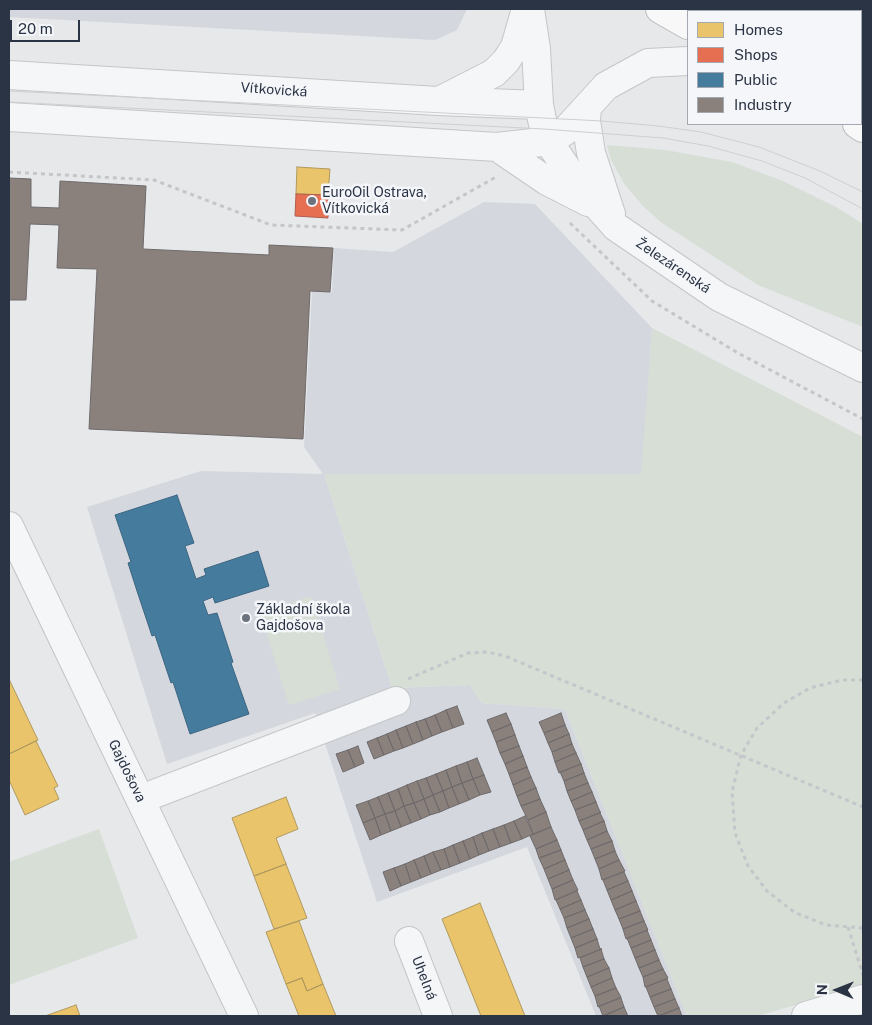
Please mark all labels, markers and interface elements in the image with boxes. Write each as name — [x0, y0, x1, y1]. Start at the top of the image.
scale bar — [12, 10, 82, 42]
legend — [687, 10, 862, 125]
text: 20 m — [18, 20, 53, 37]
text: Homes — [734, 21, 783, 38]
text: Shops — [734, 46, 778, 63]
text: Public — [734, 71, 778, 88]
street label: Vítkovická — [240, 79, 308, 101]
text: Industry — [734, 96, 792, 113]
place label: EuroOil Ostrava, Vítkovická — [322, 185, 427, 218]
marker: EuroOil Ostrava, Vítkovická — [306, 195, 318, 207]
street label: Železárenská — [632, 235, 714, 297]
place label: Základní škola Gajdošova — [256, 602, 350, 634]
marker: Základní škola Gajdošova — [240, 612, 252, 624]
street label: Gajdošova — [105, 737, 149, 805]
street label: Uhelná — [408, 954, 440, 1002]
north arrow — [812, 965, 862, 1015]
text: N — [814, 984, 830, 995]

